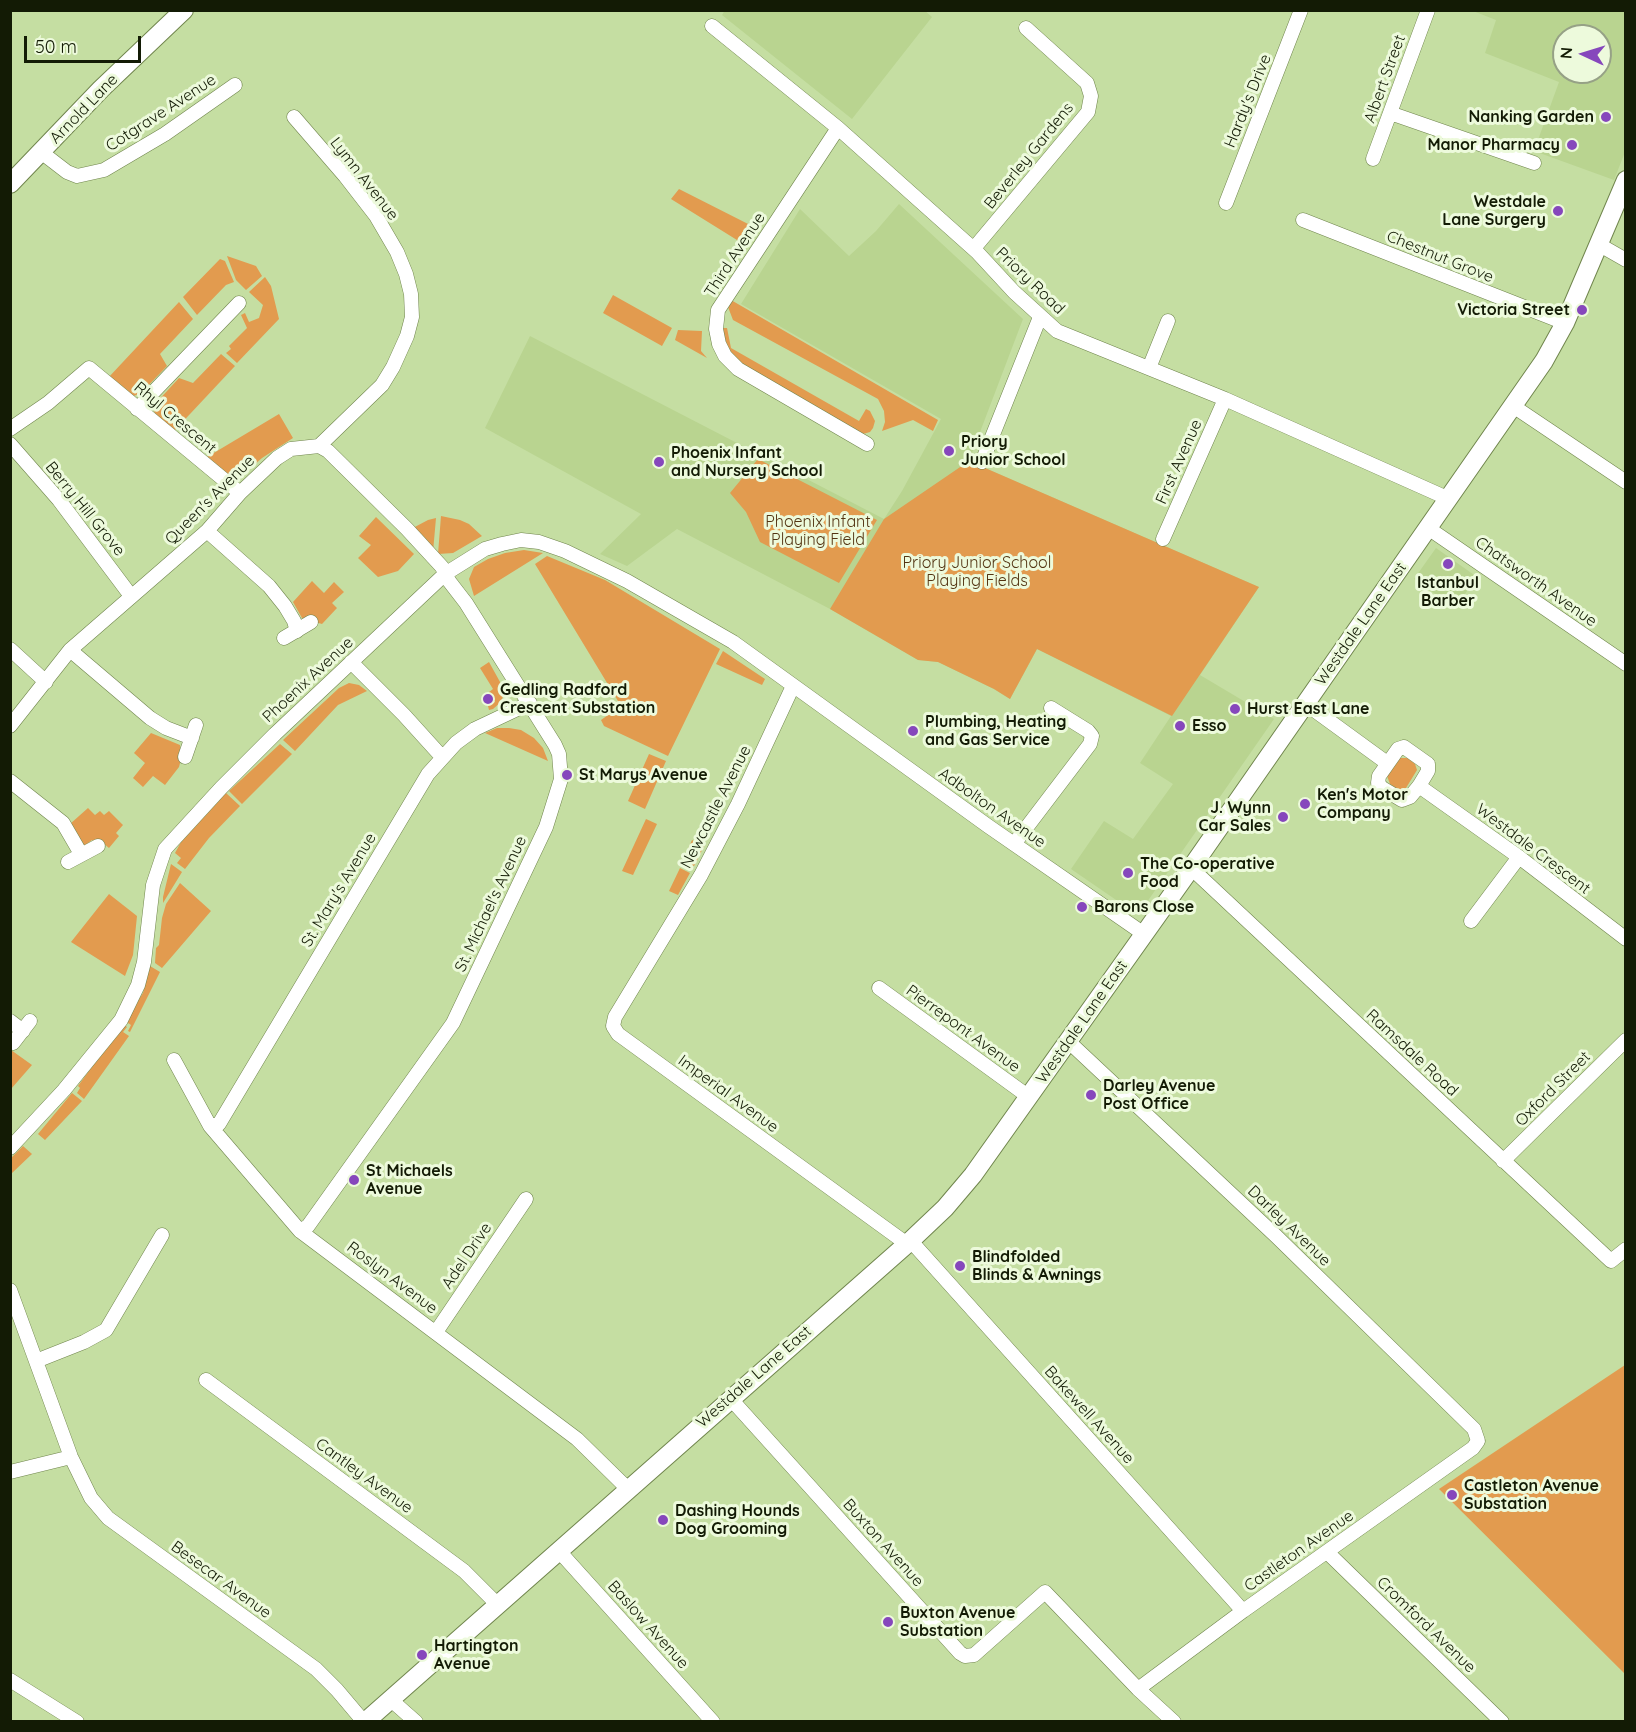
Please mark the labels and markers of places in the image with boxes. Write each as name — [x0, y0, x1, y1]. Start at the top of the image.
place label: Nanking Garden — [1469, 107, 1594, 127]
marker: Nanking Garden — [1599, 110, 1613, 124]
place label: Manor Pharmacy — [1427, 135, 1560, 155]
marker: Manor Pharmacy — [1565, 138, 1579, 152]
place label: Westdale Lane Surgery — [1442, 192, 1546, 230]
marker: Westdale Lane Surgery — [1551, 204, 1565, 218]
place label: Victoria Street — [1457, 300, 1570, 320]
marker: Victoria Street — [1575, 303, 1589, 317]
place label: Priory Junior School — [961, 432, 1065, 470]
place label: Phoenix Infant and Nursery School — [671, 443, 823, 481]
marker: Priory Junior School — [942, 444, 956, 458]
marker: Phoenix Infant and Nursery School — [652, 455, 666, 469]
marker: Istanbul Barber — [1441, 557, 1455, 571]
place label: Istanbul Barber — [1417, 573, 1479, 611]
place label: Gedling Radford Crescent Substation — [500, 680, 655, 718]
marker: Gedling Radford Crescent Substation — [481, 692, 495, 706]
place label: Hurst East Lane — [1247, 699, 1370, 719]
marker: Hurst East Lane — [1228, 702, 1242, 716]
place label: Plumbing, Heating and Gas Service — [925, 712, 1067, 750]
place label: Esso — [1192, 716, 1227, 736]
marker: Esso — [1173, 719, 1187, 733]
marker: Plumbing, Heating and Gas Service — [906, 724, 920, 738]
place label: St Marys Avenue — [579, 765, 708, 785]
marker: St Marys Avenue — [560, 768, 574, 782]
place label: Ken's Motor Company — [1317, 785, 1408, 823]
marker: Ken's Motor Company — [1298, 797, 1312, 811]
place label: J. Wynn Car Sales — [1199, 798, 1271, 836]
marker: J. Wynn Car Sales — [1276, 810, 1290, 824]
place label: The Co-operative Food — [1140, 854, 1275, 892]
marker: The Co-operative Food — [1121, 866, 1135, 880]
place label: Barons Close — [1094, 897, 1194, 917]
marker: Barons Close — [1075, 900, 1089, 914]
place label: Darley Avenue Post Office — [1103, 1076, 1215, 1114]
marker: Darley Avenue Post Office — [1084, 1088, 1098, 1102]
place label: St Michaels Avenue — [366, 1161, 453, 1199]
marker: St Michaels Avenue — [347, 1173, 361, 1187]
place label: Blindfolded Blinds & Awnings — [972, 1247, 1101, 1285]
marker: Blindfolded Blinds & Awnings — [953, 1259, 967, 1273]
place label: Castleton Avenue Substation — [1464, 1476, 1599, 1514]
marker: Castleton Avenue Substation — [1445, 1488, 1459, 1502]
place label: Dashing Hounds Dog Grooming — [675, 1501, 800, 1539]
marker: Dashing Hounds Dog Grooming — [656, 1513, 670, 1527]
place label: Buxton Avenue Substation — [900, 1603, 1015, 1641]
marker: Buxton Avenue Substation — [881, 1615, 895, 1629]
place label: Hartington Avenue — [434, 1636, 519, 1674]
marker: Hartington Avenue — [415, 1648, 429, 1662]

